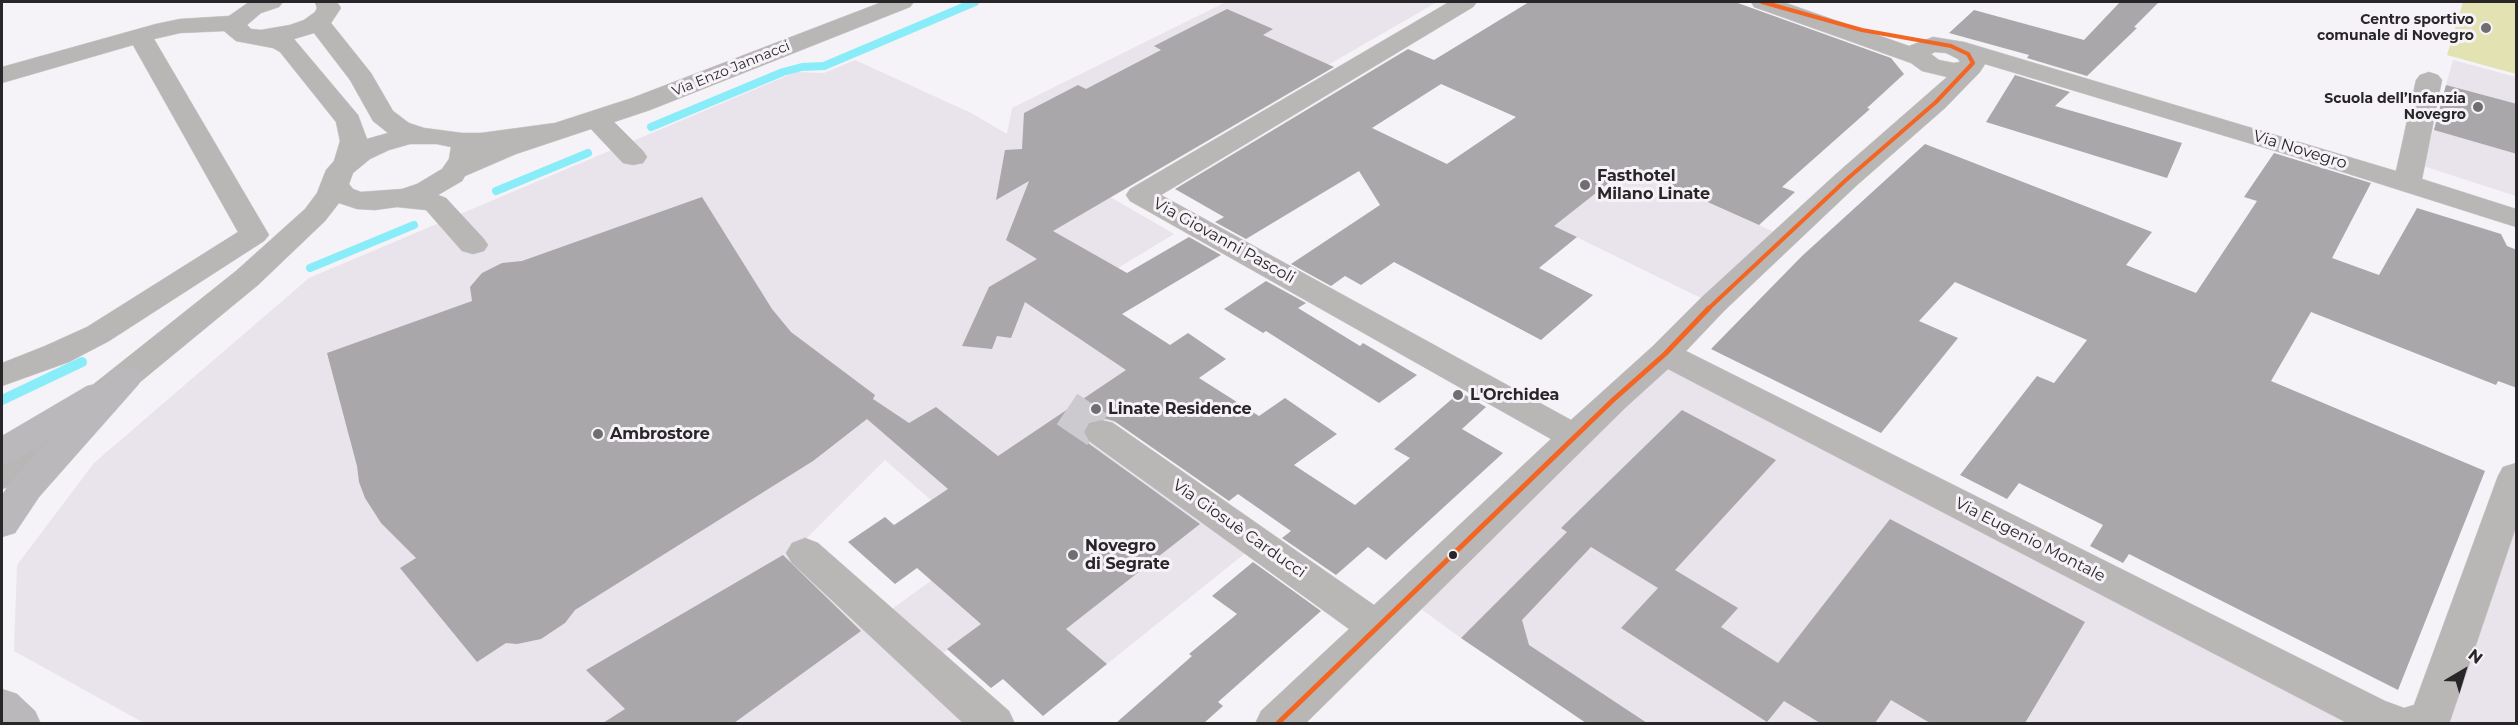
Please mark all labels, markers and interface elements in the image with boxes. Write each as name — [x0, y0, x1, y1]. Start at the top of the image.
place label: Centro sportivo comunale di Novegro — [2317, 12, 2474, 44]
marker: Centro sportivo comunale di Novegro — [2479, 21, 2493, 35]
street label: Via Enzo Jannacci — [670, 38, 792, 100]
place label: Scuola dell’Infanzia Novegro — [2324, 91, 2466, 124]
marker: Scuola dell’Infanzia Novegro — [2471, 100, 2485, 114]
street label: Via Novegro — [2251, 127, 2349, 173]
place label: Fasthotel Milano Linate — [1597, 166, 1710, 204]
marker: Fasthotel Milano Linate — [1578, 178, 1592, 192]
street label: Via Giovanni Pascoli — [1150, 194, 1298, 288]
place label: L'Orchidea — [1470, 385, 1559, 405]
marker: L'Orchidea — [1451, 388, 1465, 402]
place label: Linate Residence — [1108, 399, 1252, 419]
marker: Linate Residence — [1089, 402, 1103, 416]
place label: Ambrostore — [610, 424, 710, 444]
marker: Ambrostore — [591, 427, 605, 441]
street label: Via Giosuè Carducci — [1169, 476, 1309, 582]
street label: Via Eugenio Montale — [1952, 494, 2108, 586]
place label: Novegro di Segrate — [1085, 536, 1170, 574]
marker: Novegro di Segrate — [1066, 548, 1080, 562]
unlabelled marker — [1447, 549, 1459, 561]
north arrow — [2434, 641, 2494, 701]
text: N — [2464, 645, 2486, 668]

